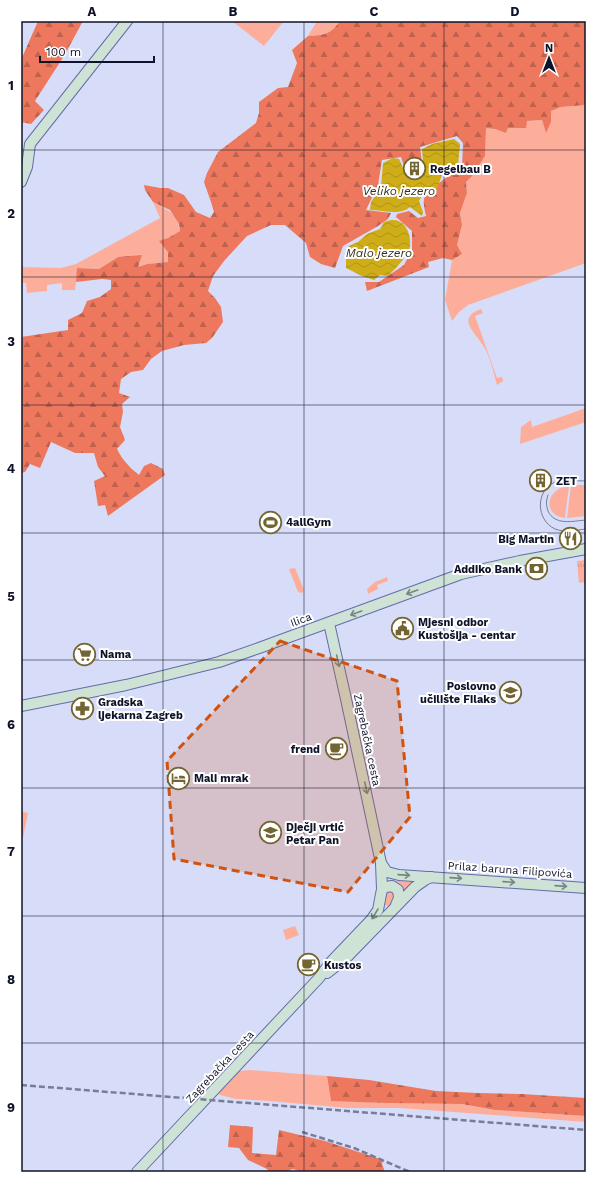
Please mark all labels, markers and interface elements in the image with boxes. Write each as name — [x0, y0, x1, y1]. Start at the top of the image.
text: A — [88, 4, 97, 19]
text: B — [229, 4, 238, 19]
text: C — [370, 4, 379, 19]
text: D — [510, 4, 520, 19]
scale bar — [40, 38, 154, 64]
north arrow — [529, 38, 569, 78]
text: N — [545, 42, 553, 55]
text: 100 m — [46, 45, 81, 59]
text: 1 — [8, 78, 14, 93]
building icon: Regelbau B — [402, 156, 428, 182]
place label: Regelbau B — [430, 163, 491, 176]
water label: Veliko jezero — [363, 184, 435, 198]
text: 2 — [7, 206, 15, 221]
water label: Malo jezero — [346, 246, 412, 260]
text: 3 — [7, 334, 15, 349]
text: 4 — [7, 461, 16, 476]
building icon: ZET — [528, 468, 554, 494]
place label: ZET — [556, 475, 577, 488]
sports icon: 4allGym — [258, 509, 284, 535]
place label: 4allGym — [286, 516, 331, 529]
restaurant icon: Big Martin — [557, 526, 583, 552]
place label: Big Martin — [498, 533, 554, 546]
bank icon: Addiko Bank — [524, 556, 550, 582]
place label: Addiko Bank — [454, 563, 522, 576]
text: 5 — [7, 589, 15, 604]
one-way arrow — [407, 589, 419, 597]
street label: Ilica — [288, 610, 314, 630]
one-way arrow — [349, 610, 362, 617]
public building icon: Mjesni odbor Kustošija - centar — [389, 615, 415, 641]
place label: Mjesni odbor Kustošija - centar — [418, 616, 516, 642]
supermarket icon: Nama — [71, 641, 97, 667]
place label: Nama — [100, 648, 132, 661]
one-way arrow — [334, 654, 342, 667]
school or university icon: Poslovno učilište Filaks — [498, 679, 524, 705]
place label: Poslovno učilište Filaks — [420, 680, 496, 706]
street label: Zagrebačka cesta — [351, 693, 383, 787]
pharmacy icon: Gradska ljekarna Zagreb — [69, 695, 95, 721]
place label: Gradska ljekarna Zagreb — [98, 696, 183, 722]
text: 6 — [7, 717, 15, 732]
cafe icon: frend — [323, 736, 349, 762]
place label: frend — [291, 743, 320, 756]
hotel icon: Mali mrak — [166, 765, 192, 791]
place label: Mali mrak — [194, 772, 249, 785]
one-way arrow — [362, 781, 370, 794]
school or university icon: Dječji vrtić Petar Pan — [257, 820, 283, 846]
place label: Dječji vrtić Petar Pan — [286, 821, 344, 847]
text: 7 — [7, 844, 15, 859]
street label: Prilaz baruna Filipovića — [447, 859, 573, 881]
one-way arrow — [397, 872, 410, 879]
one-way arrow — [449, 875, 462, 882]
one-way arrow — [502, 879, 515, 886]
one-way arrow — [554, 883, 567, 890]
one-way arrow — [370, 908, 378, 920]
cafe icon: Kustos — [295, 952, 321, 978]
place label: Kustos — [324, 959, 362, 972]
text: 8 — [7, 972, 15, 987]
street label: Zagrebačka cesta — [183, 1028, 257, 1106]
text: 9 — [7, 1100, 15, 1115]

